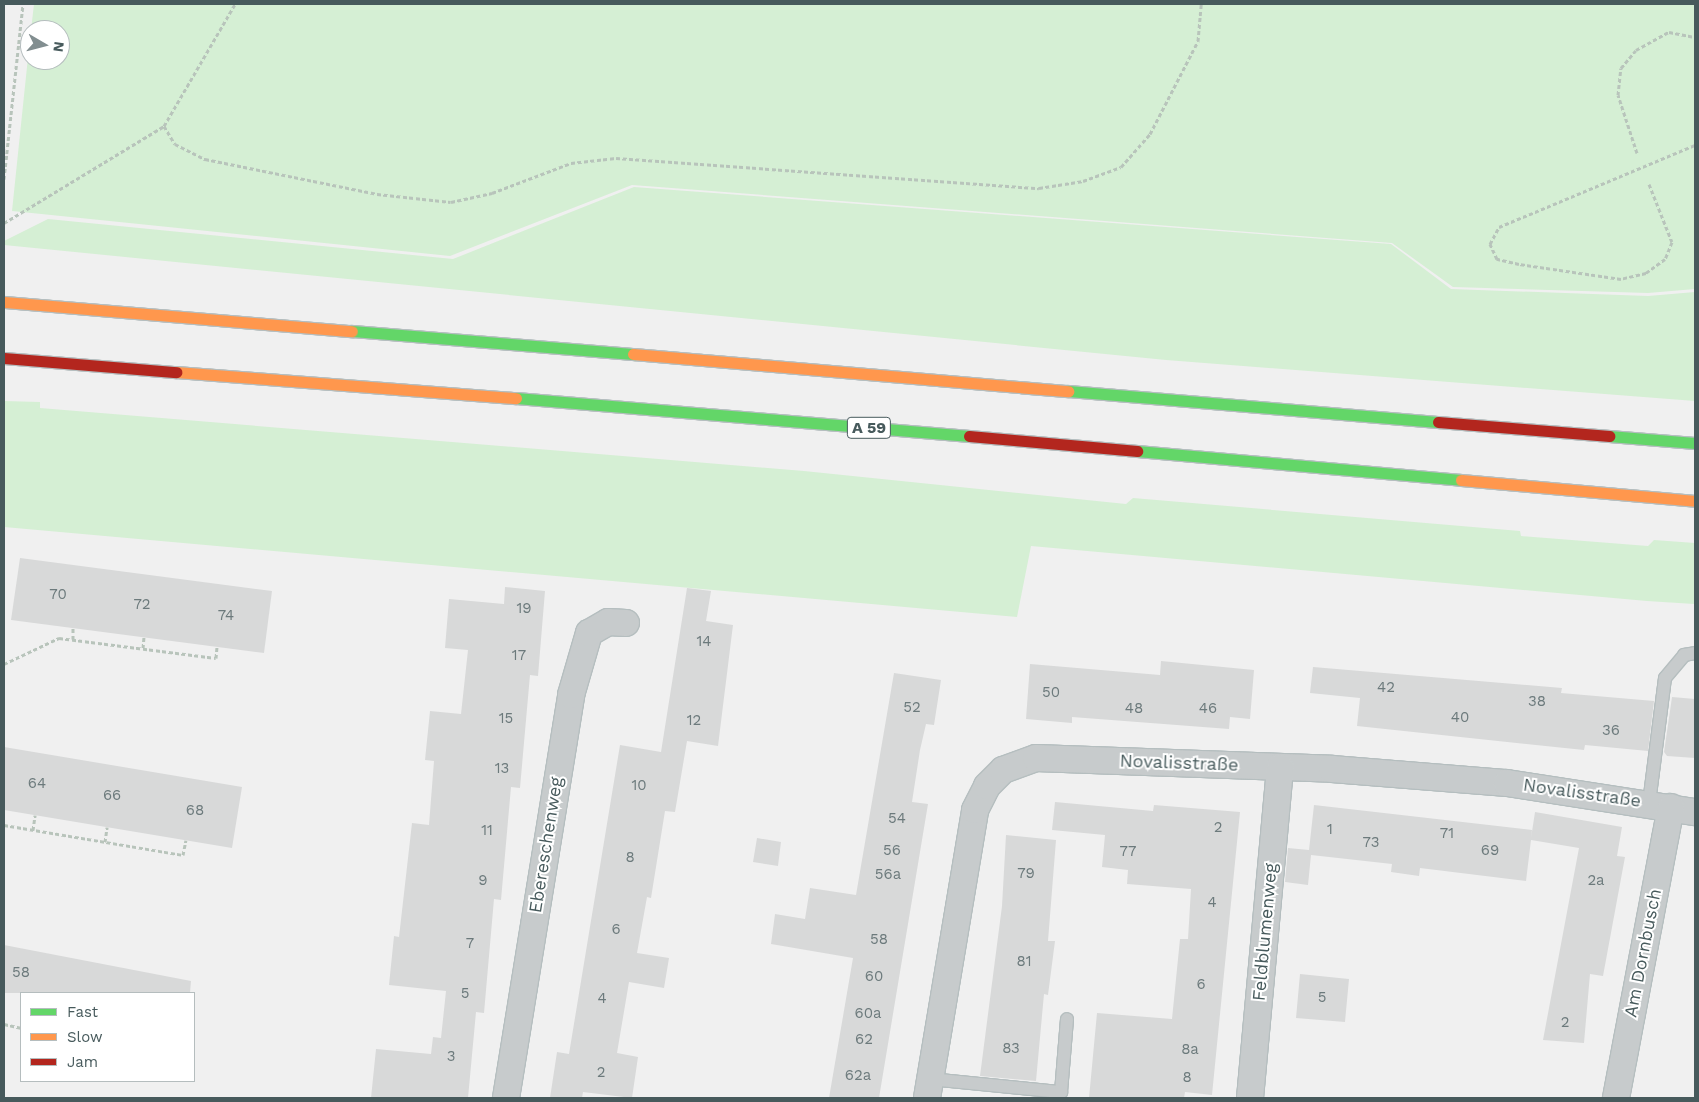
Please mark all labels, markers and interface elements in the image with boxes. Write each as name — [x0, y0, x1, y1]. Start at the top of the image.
north arrow — [20, 20, 70, 70]
text: N — [50, 41, 68, 53]
road number: A 59 — [846, 414, 892, 442]
house number: 70 — [49, 586, 67, 604]
house number: 72 — [133, 596, 151, 614]
house number: 19 — [516, 600, 532, 618]
house number: 74 — [218, 607, 234, 625]
house number: 14 — [696, 633, 712, 651]
house number: 17 — [512, 647, 526, 665]
house number: 42 — [1377, 679, 1395, 697]
house number: 50 — [1042, 684, 1060, 702]
house number: 38 — [1528, 693, 1546, 711]
house number: 52 — [903, 699, 921, 717]
house number: 48 — [1125, 700, 1143, 718]
house number: 46 — [1199, 700, 1217, 718]
house number: 40 — [1451, 709, 1469, 727]
house number: 15 — [499, 710, 513, 728]
house number: 12 — [687, 712, 701, 730]
house number: 36 — [1602, 722, 1620, 740]
street label: Novalisstraße — [1119, 750, 1239, 776]
house number: 13 — [495, 760, 509, 778]
street label: Novalisstraße — [1522, 774, 1642, 812]
house number: 64 — [28, 775, 46, 793]
street label: Ebereschenweg — [525, 775, 567, 915]
house number: 10 — [631, 777, 647, 795]
house number: 66 — [103, 787, 121, 805]
house number: 68 — [186, 802, 204, 820]
house number: 54 — [888, 810, 906, 828]
house number: 2 — [1214, 819, 1222, 837]
house number: 1 — [1327, 821, 1333, 839]
house number: 11 — [481, 822, 493, 840]
house number: 71 — [1440, 825, 1454, 843]
house number: 73 — [1362, 834, 1380, 852]
house number: 56 — [883, 842, 901, 860]
house number: 69 — [1481, 842, 1499, 860]
house number: 77 — [1120, 843, 1136, 861]
house number: 8 — [625, 849, 635, 867]
street label: Feldblumenweg — [1248, 862, 1282, 1002]
house number: 79 — [1017, 865, 1035, 883]
house number: 56a — [875, 866, 901, 884]
house number: 9 — [478, 872, 488, 890]
house number: 2a — [1587, 872, 1605, 890]
street label: Am Dornbusch — [1620, 887, 1666, 1019]
house number: 4 — [1207, 894, 1217, 912]
house number: 6 — [611, 921, 621, 939]
house number: 58 — [870, 931, 888, 949]
house number: 7 — [466, 935, 474, 953]
house number: 81 — [1016, 953, 1032, 971]
house number: 58 — [12, 964, 30, 982]
house number: 60 — [865, 968, 883, 986]
house number: 6 — [1196, 976, 1206, 994]
house number: 5 — [461, 985, 469, 1003]
house number: 5 — [1318, 989, 1326, 1007]
house number: 4 — [597, 990, 607, 1008]
legend — [20, 992, 195, 1082]
text: Fast — [67, 1003, 98, 1021]
house number: 60a — [855, 1005, 881, 1023]
house number: 2 — [1561, 1014, 1569, 1032]
text: Slow — [67, 1028, 103, 1046]
house number: 62 — [855, 1031, 873, 1049]
house number: 83 — [1002, 1040, 1020, 1058]
house number: 8a — [1181, 1041, 1199, 1059]
house number: 3 — [447, 1048, 455, 1066]
text: Jam — [67, 1053, 98, 1071]
house number: 2 — [597, 1064, 605, 1082]
house number: 62a — [845, 1067, 871, 1085]
house number: 8 — [1182, 1069, 1192, 1087]

